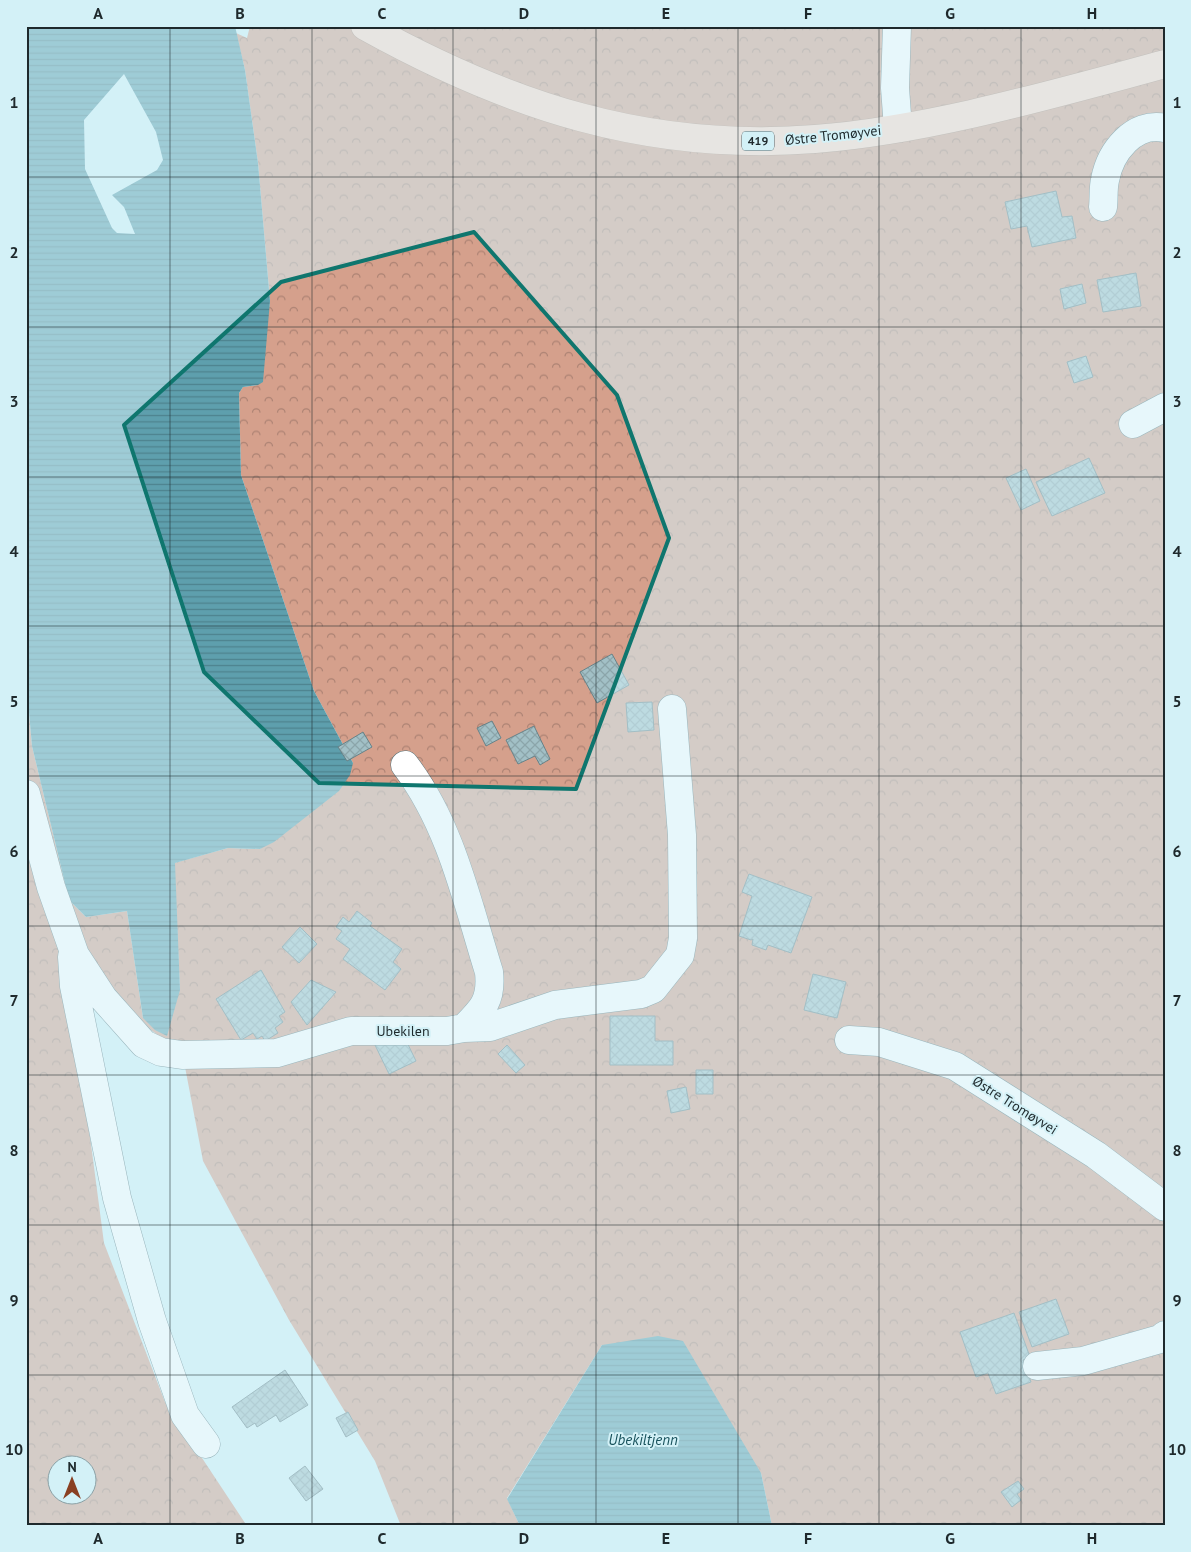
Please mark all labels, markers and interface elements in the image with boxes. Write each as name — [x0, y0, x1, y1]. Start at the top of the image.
text: A — [93, 3, 103, 23]
text: B — [235, 3, 245, 23]
text: C — [378, 3, 387, 23]
text: D — [519, 3, 529, 23]
text: E — [662, 3, 670, 23]
text: F — [804, 3, 812, 23]
text: G — [945, 3, 955, 23]
text: H — [1087, 3, 1097, 23]
text: 1 — [9, 92, 19, 112]
text: 1 — [1172, 92, 1182, 112]
street label: Østre Tromøyvei — [784, 121, 882, 149]
road number: 419 — [742, 132, 774, 150]
text: 2 — [9, 242, 19, 262]
text: 2 — [1172, 242, 1182, 262]
text: 3 — [9, 391, 19, 411]
text: 3 — [1172, 391, 1182, 411]
text: 4 — [9, 541, 19, 561]
text: 4 — [1172, 541, 1182, 561]
text: 5 — [9, 691, 19, 711]
text: 5 — [1172, 691, 1182, 711]
text: 6 — [9, 841, 19, 861]
text: 6 — [1172, 841, 1182, 861]
text: 7 — [9, 990, 19, 1010]
text: 7 — [1172, 990, 1182, 1010]
street label: Ubekilen — [376, 1022, 430, 1040]
street label: Østre Tromøyvei — [969, 1072, 1061, 1138]
text: 8 — [9, 1140, 19, 1160]
text: 8 — [1172, 1140, 1182, 1160]
text: 9 — [9, 1290, 19, 1310]
text: 9 — [1172, 1290, 1182, 1310]
water label: Ubekiltjenn — [608, 1430, 678, 1449]
text: 10 — [5, 1439, 23, 1459]
text: 10 — [1168, 1439, 1186, 1459]
north arrow — [48, 1454, 98, 1504]
text: N — [67, 1458, 77, 1476]
text: A — [93, 1528, 103, 1548]
text: B — [235, 1528, 245, 1548]
text: C — [378, 1528, 387, 1548]
text: D — [519, 1528, 529, 1548]
text: E — [662, 1528, 670, 1548]
text: F — [804, 1528, 812, 1548]
text: G — [945, 1528, 955, 1548]
text: H — [1087, 1528, 1097, 1548]

